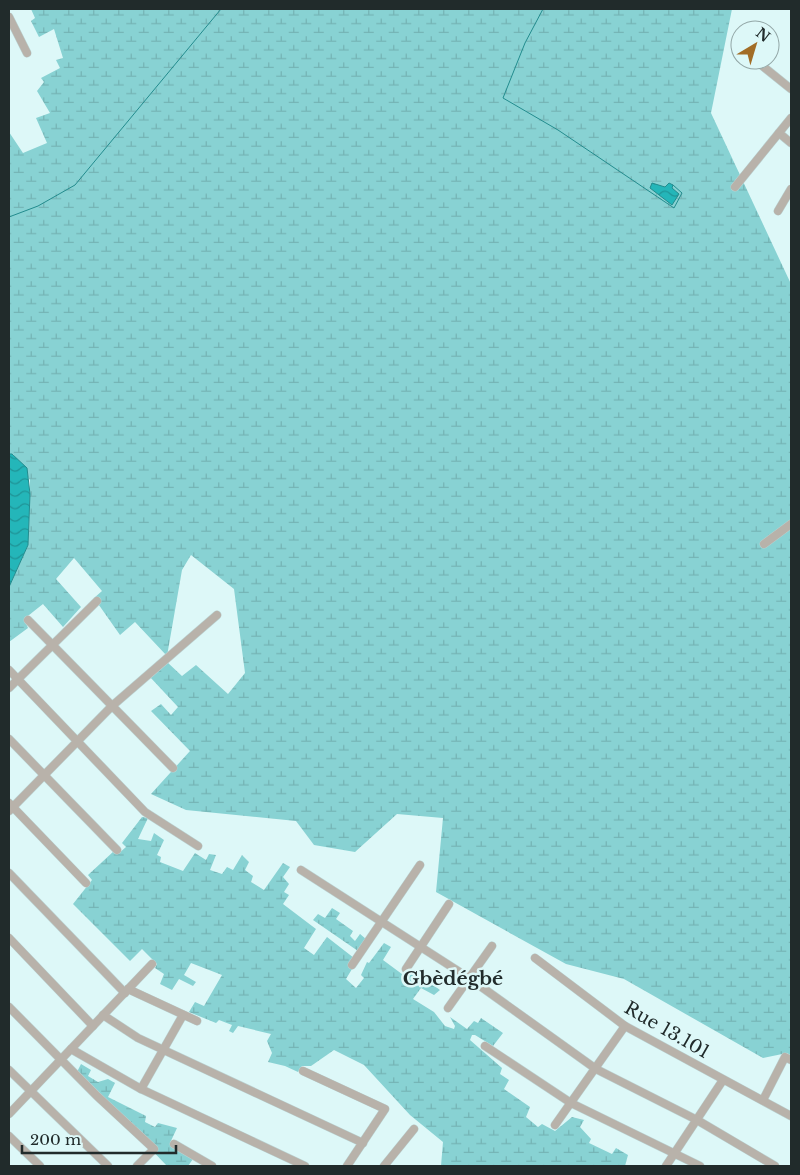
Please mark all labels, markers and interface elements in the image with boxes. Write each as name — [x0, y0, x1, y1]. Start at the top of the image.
north arrow — [730, 20, 780, 70]
text: N — [752, 24, 774, 46]
district label: Gbèdégbé — [403, 967, 503, 990]
street label: Rue 13.101 — [621, 997, 713, 1063]
scale bar — [22, 1122, 176, 1154]
text: 200 m — [30, 1130, 81, 1149]

